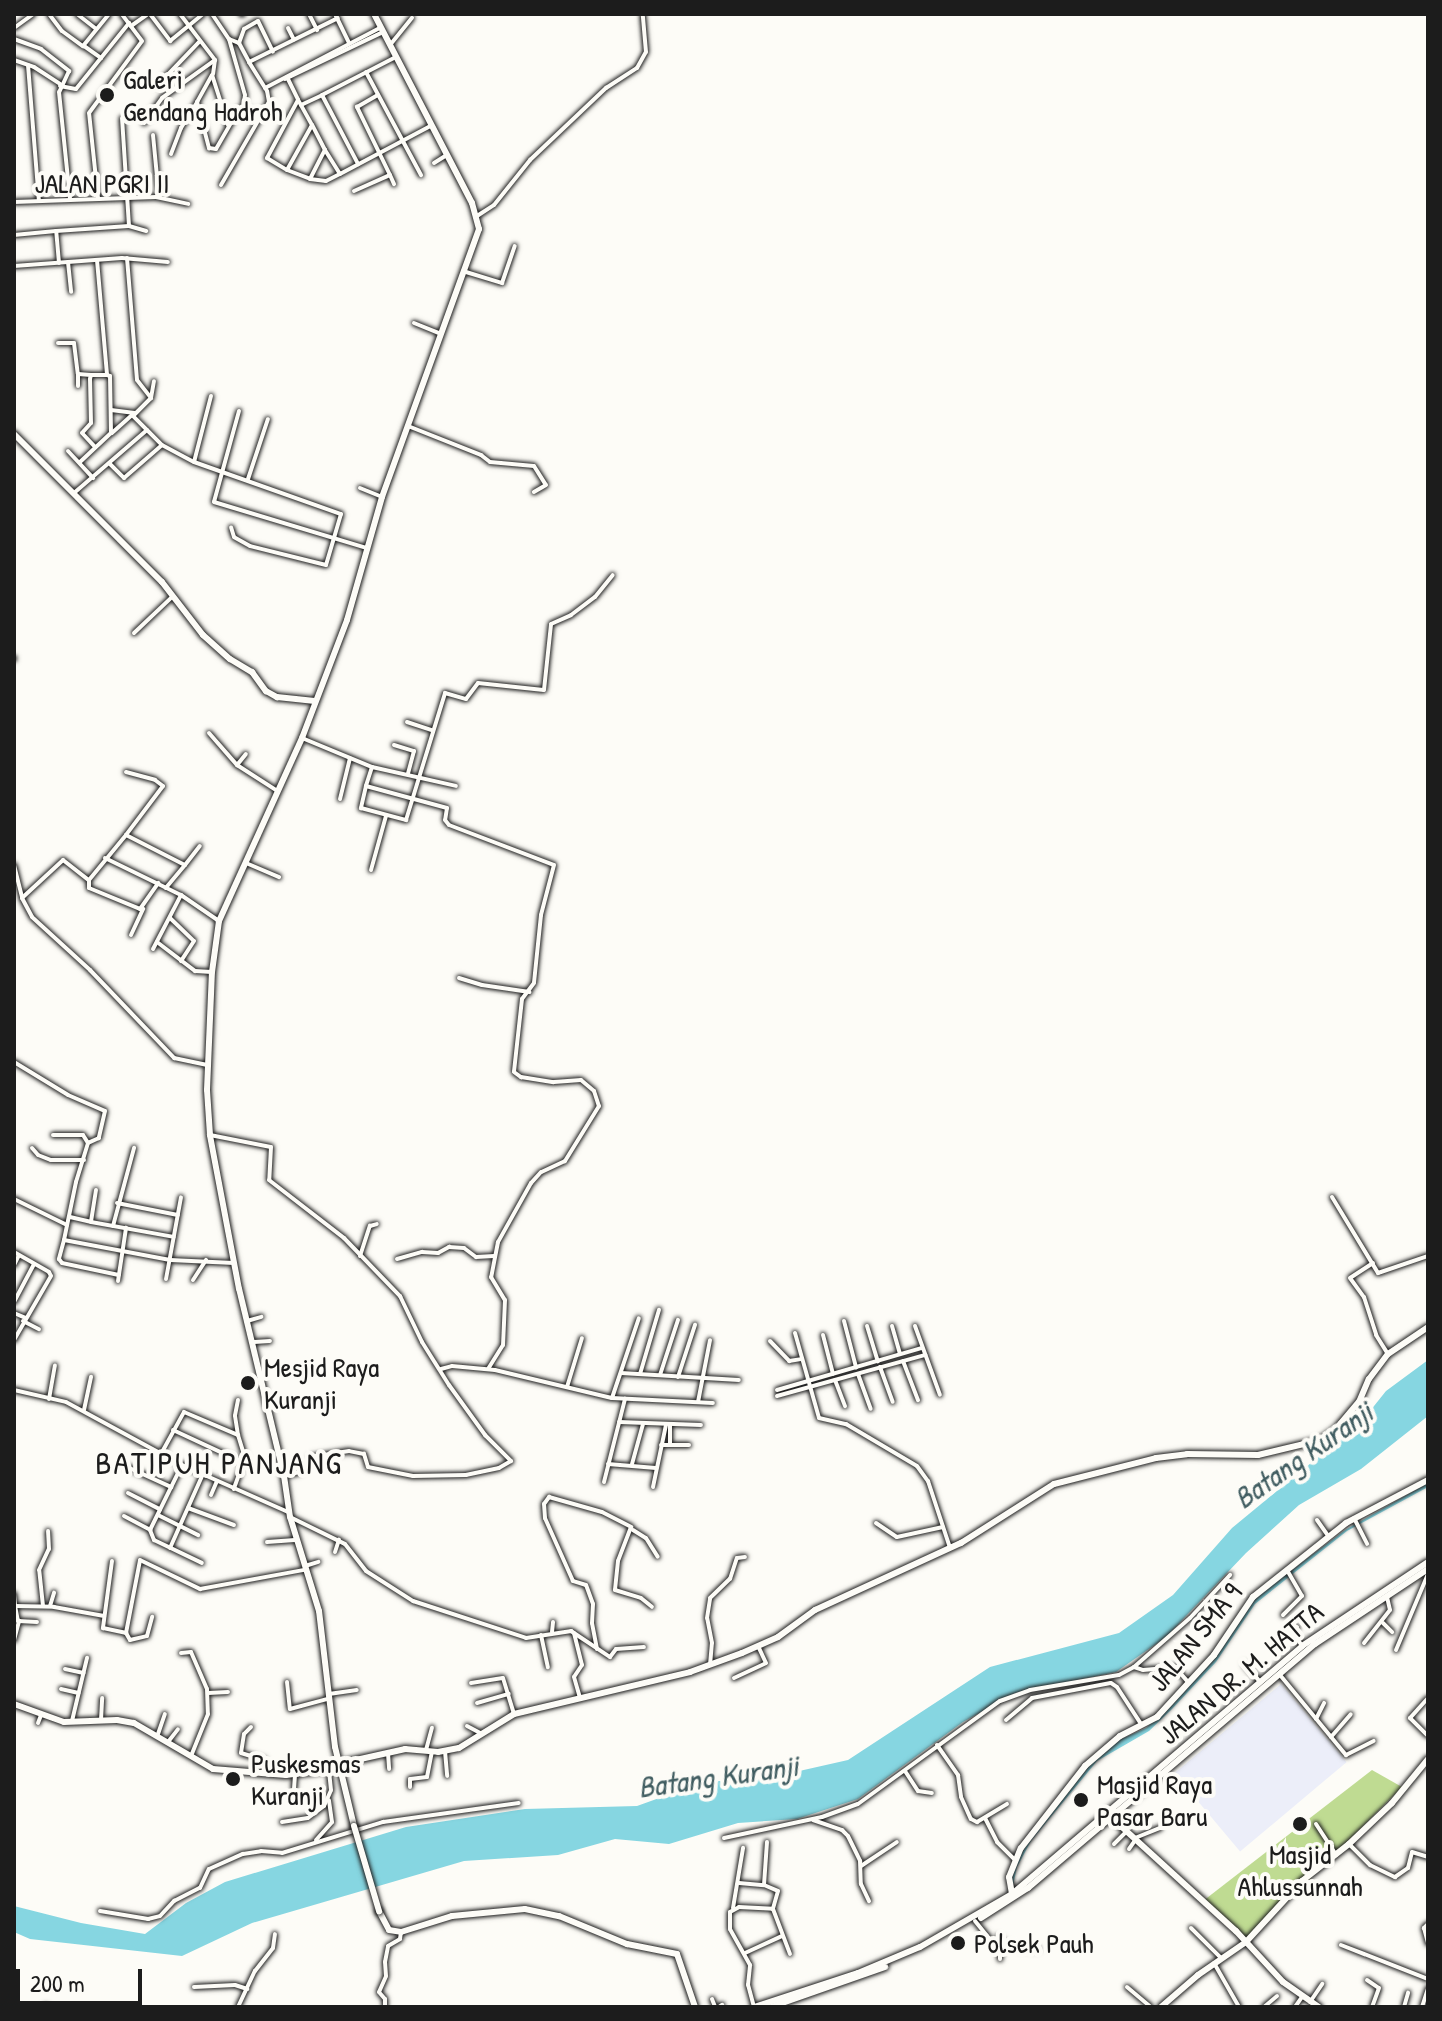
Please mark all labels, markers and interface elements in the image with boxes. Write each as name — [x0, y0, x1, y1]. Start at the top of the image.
place label: Galeri Gendang Hadroh — [123, 62, 283, 128]
marker: Galeri Gendang Hadroh — [98, 86, 116, 104]
street label: JALAN PGRI II — [34, 166, 170, 200]
place label: Mesjid Raya Kuranji — [264, 1350, 379, 1416]
marker: Mesjid Raya Kuranji — [239, 1374, 257, 1392]
water label: Batang Kuranji — [1227, 1394, 1379, 1516]
district label: BATIPUH PANJANG — [95, 1444, 343, 1482]
street label: JALAN SMA 9 — [1141, 1576, 1249, 1698]
street label: JALAN DR. M. HATTA — [1152, 1595, 1330, 1751]
place label: Puskesmas Kuranji — [251, 1746, 361, 1812]
water label: Batang Kuranji — [636, 1747, 800, 1805]
place label: Masjid Raya Pasar Baru — [1097, 1767, 1212, 1833]
marker: Puskesmas Kuranji — [222, 1768, 244, 1790]
marker: Masjid Raya Pasar Baru — [1072, 1791, 1090, 1809]
marker: Masjid Ahlussunnah — [1291, 1815, 1309, 1833]
place label: Masjid Ahlussunnah — [1238, 1837, 1362, 1903]
place label: Polsek Pauh — [974, 1926, 1094, 1960]
marker: Polsek Pauh — [949, 1934, 967, 1952]
scale bar — [20, 1953, 146, 2003]
text: 200 m — [30, 1967, 85, 1999]

